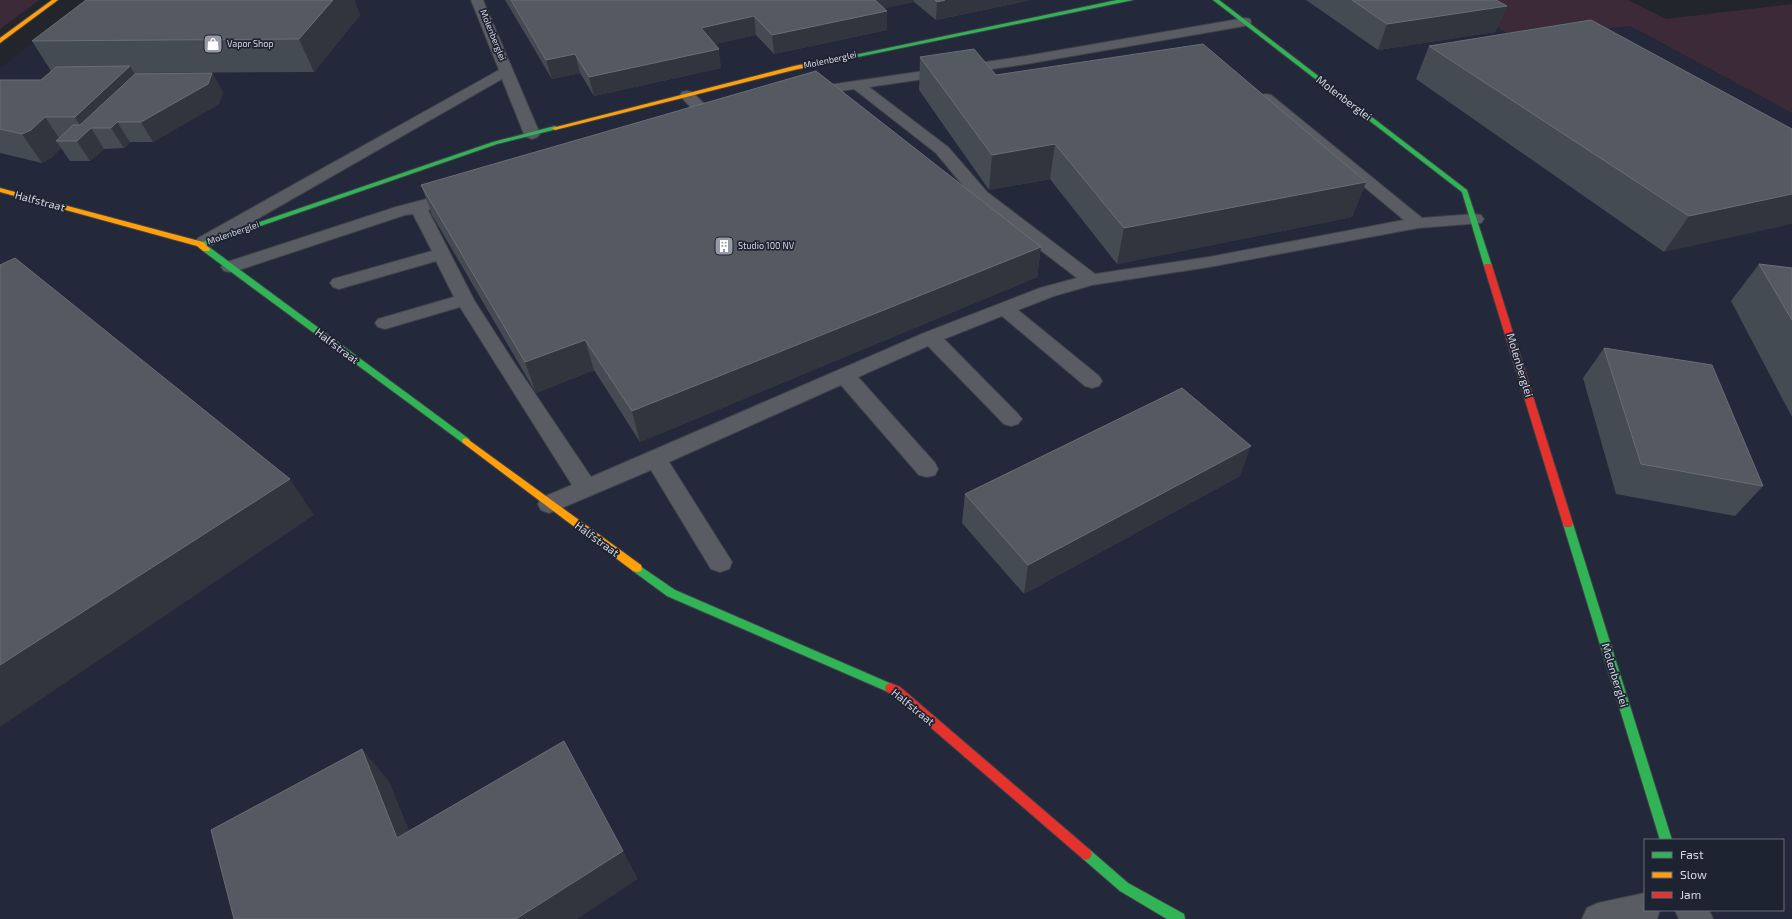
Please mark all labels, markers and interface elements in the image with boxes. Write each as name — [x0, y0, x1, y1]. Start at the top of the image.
street label: Molenberglei — [478, 8, 509, 62]
shop icon: Vapor Shop — [202, 33, 224, 55]
place label: Vapor Shop — [227, 38, 274, 49]
street label: Molenberglei — [802, 49, 857, 71]
street label: Molenberglei — [1314, 73, 1375, 123]
street label: Halfstraat — [14, 188, 67, 213]
street label: Molenberglei — [205, 219, 260, 247]
building icon: Studio 100 NV — [713, 235, 735, 257]
place label: Studio 100 NV — [738, 240, 795, 251]
street label: Halfstraat — [313, 325, 362, 366]
street label: Molenberglei — [1505, 331, 1536, 398]
street label: Halfstraat — [573, 518, 622, 559]
street label: Molenberglei — [1600, 641, 1631, 708]
street label: Halfstraat — [889, 685, 937, 728]
legend — [1644, 839, 1784, 911]
text: Fast — [1680, 847, 1704, 861]
text: Slow — [1680, 867, 1707, 881]
text: Jam — [1680, 887, 1701, 901]

